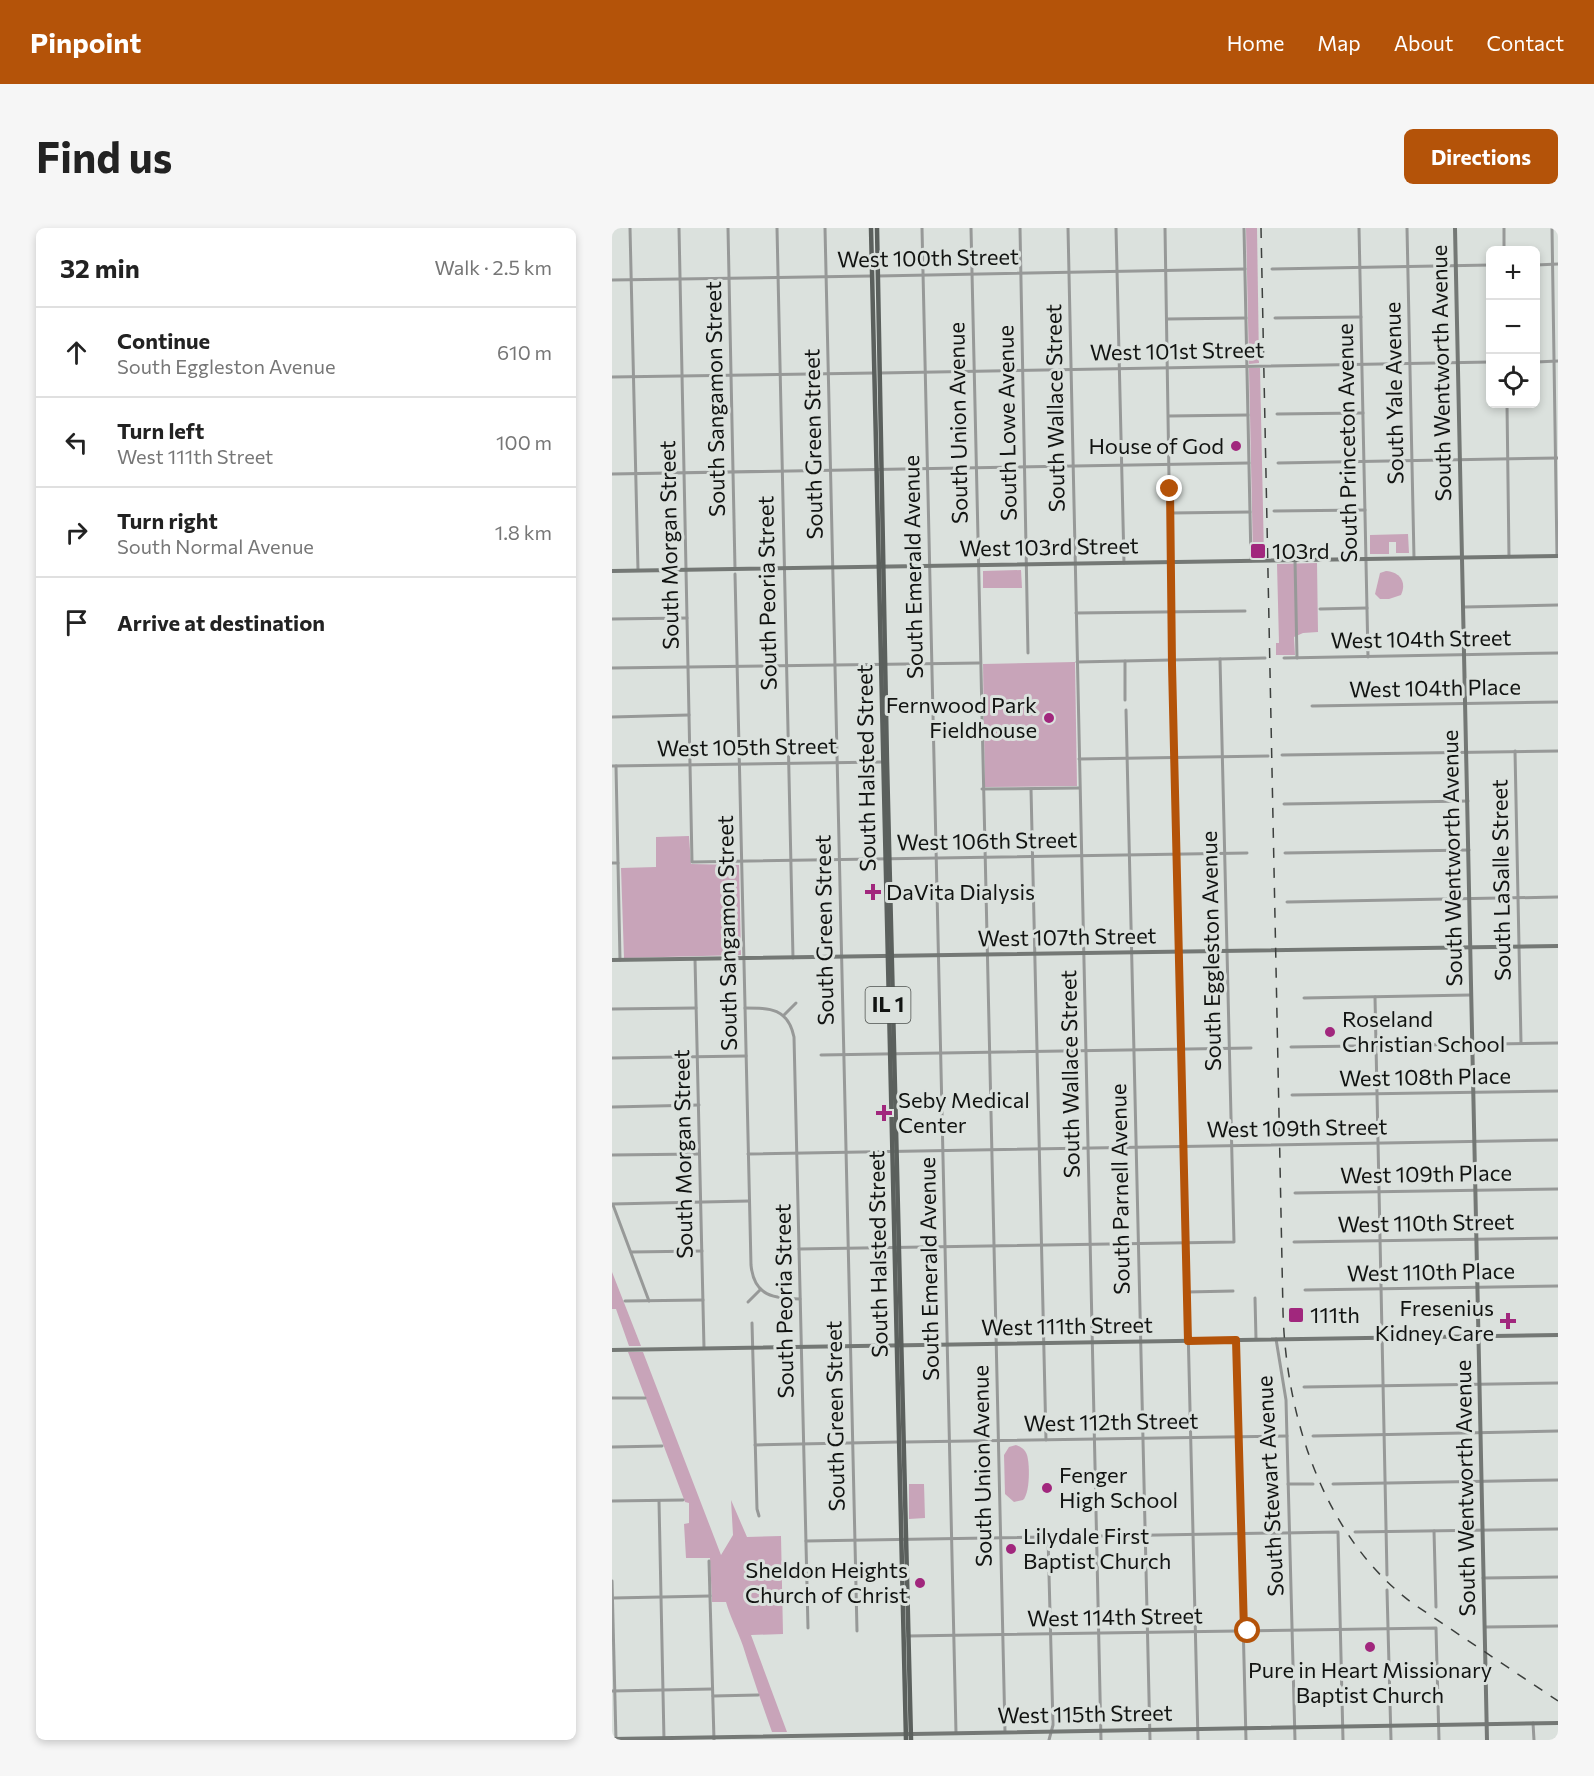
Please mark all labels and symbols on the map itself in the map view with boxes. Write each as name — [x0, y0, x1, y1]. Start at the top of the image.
street label: West 100th Street — [837, 242, 1019, 273]
street label: South Wentworth Avenue — [1425, 244, 1456, 502]
street label: South Sangamon Street — [699, 281, 730, 517]
street label: South Yale Avenue — [1378, 301, 1409, 485]
street label: South Wallace Street — [1039, 304, 1070, 512]
street label: South Union Avenue — [942, 322, 973, 524]
street label: South Princeton Avenue — [1331, 323, 1362, 563]
street label: South Lowe Avenue — [991, 325, 1022, 521]
street label: West 101st Street — [1090, 335, 1264, 366]
street label: South Green Street — [797, 348, 828, 540]
place label: House of God — [1088, 432, 1224, 459]
marker: House of God — [1229, 439, 1243, 453]
street label: South Morgan Street — [653, 440, 684, 650]
street label: South Emerald Avenue — [897, 455, 928, 679]
route end — [1156, 475, 1182, 501]
street label: South Peoria Street — [751, 495, 782, 691]
street label: West 103rd Street — [959, 531, 1139, 562]
place label: 103rd — [1272, 537, 1329, 564]
marker: 103rd — [1249, 542, 1267, 560]
street label: West 104th Street — [1330, 623, 1512, 654]
street label: South Halsted Street — [850, 664, 881, 872]
street label: West 104th Place — [1349, 673, 1521, 702]
place label: Fernwood Park Fieldhouse — [886, 691, 1037, 743]
marker: Fernwood Park Fieldhouse — [1042, 711, 1056, 725]
street label: South Wentworth Avenue — [1436, 729, 1467, 987]
street label: West 105th Street — [657, 731, 837, 762]
street label: South LaSalle Street — [1485, 779, 1516, 981]
street label: South Sangamon Street — [711, 815, 742, 1051]
street label: West 106th Street — [896, 825, 1078, 856]
street label: South Eggleston Avenue — [1195, 831, 1226, 1071]
street label: South Green Street — [808, 834, 839, 1026]
place label: DaVita Dialysis — [886, 878, 1035, 905]
marker: DaVita Dialysis — [864, 883, 882, 901]
street label: West 107th Street — [977, 921, 1157, 952]
street label: South Wallace Street — [1054, 970, 1085, 1178]
road number: IL 1 — [866, 987, 910, 1023]
place label: Roseland Christian School — [1342, 1005, 1505, 1057]
marker: Roseland Christian School — [1323, 1025, 1337, 1039]
street label: South Morgan Street — [667, 1049, 698, 1259]
street label: West 108th Place — [1339, 1062, 1511, 1091]
street label: South Parnell Avenue — [1104, 1083, 1135, 1295]
place label: Seby Medical Center — [898, 1086, 1030, 1138]
marker: Seby Medical Center — [875, 1104, 893, 1122]
street label: West 109th Street — [1206, 1112, 1388, 1143]
street label: South Halsted Street — [862, 1150, 893, 1358]
street label: South Emerald Avenue — [913, 1157, 944, 1381]
street label: West 109th Place — [1340, 1159, 1512, 1188]
street label: South Peoria Street — [768, 1203, 799, 1399]
street label: West 110th Street — [1337, 1207, 1515, 1238]
street label: West 110th Place — [1347, 1257, 1515, 1286]
place label: Fresenius Kidney Care — [1375, 1294, 1494, 1346]
place label: 111th — [1310, 1301, 1360, 1328]
marker: 111th — [1287, 1306, 1305, 1324]
street label: West 111th Street — [981, 1311, 1153, 1340]
marker: Fresenius Kidney Care — [1499, 1312, 1517, 1330]
street label: South Green Street — [819, 1320, 850, 1512]
street label: South Wentworth Avenue — [1449, 1359, 1480, 1617]
street label: South Union Avenue — [966, 1365, 997, 1567]
street label: South Stewart Avenue — [1250, 1375, 1289, 1597]
street label: West 112th Street — [1023, 1406, 1199, 1437]
place label: Fenger High School — [1059, 1461, 1178, 1513]
marker: Fenger High School — [1040, 1481, 1054, 1495]
place label: Lilydale First Baptist Church — [1023, 1522, 1171, 1574]
marker: Lilydale First Baptist Church — [1004, 1542, 1018, 1556]
place label: Sheldon Heights Church of Christ — [745, 1556, 908, 1608]
marker: Sheldon Heights Church of Christ — [913, 1576, 927, 1590]
street label: West 114th Street — [1027, 1601, 1203, 1632]
route start — [1234, 1617, 1260, 1643]
marker: Pure in Heart Missionary Baptist Church — [1363, 1640, 1377, 1654]
place label: Pure in Heart Missionary Baptist Church — [1248, 1656, 1492, 1708]
street label: West 115th Street — [997, 1698, 1173, 1729]

